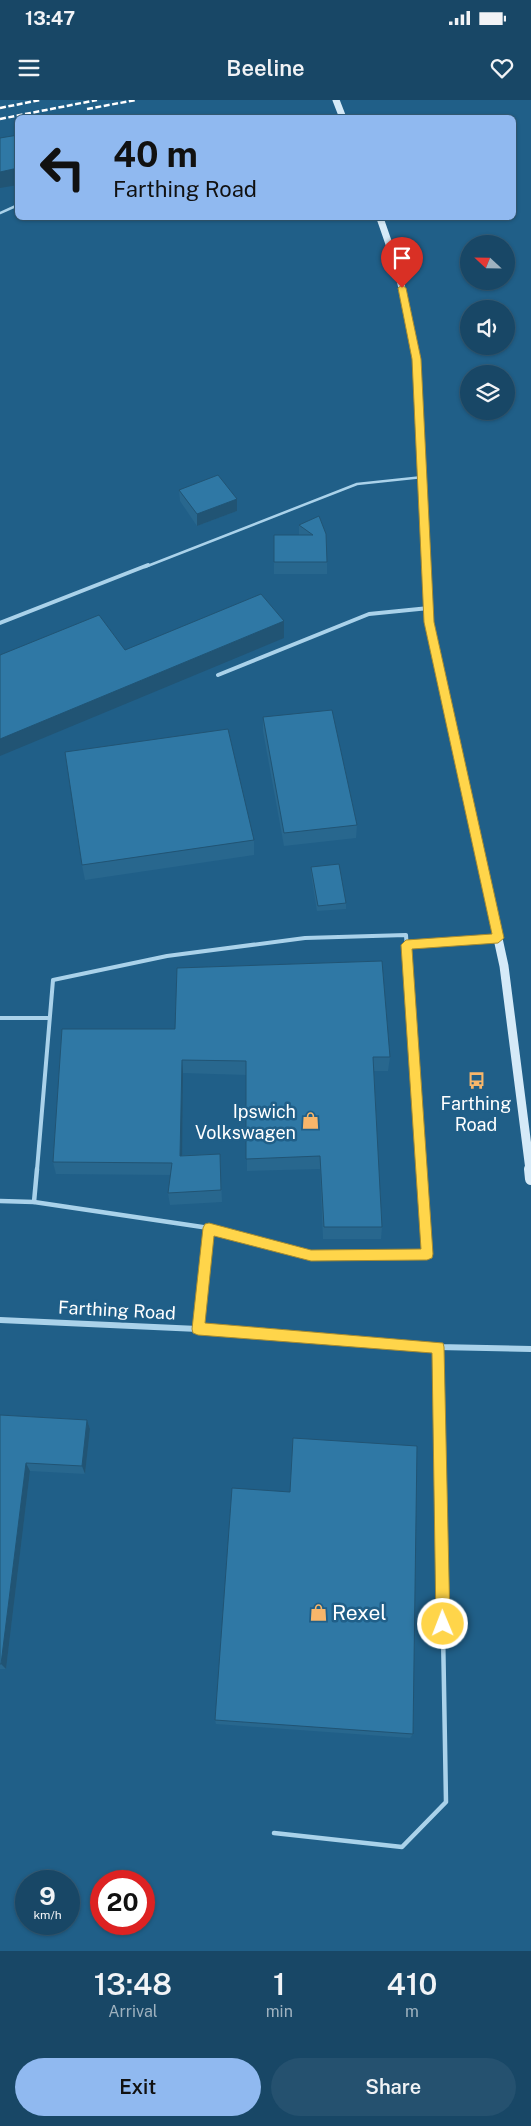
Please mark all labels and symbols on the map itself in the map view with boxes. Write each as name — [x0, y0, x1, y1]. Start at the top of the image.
north arrow — [460, 235, 515, 290]
pin — [381, 237, 423, 288]
bus stop icon: Farthing Road — [466, 1070, 486, 1090]
place label: Farthing Road — [441, 1093, 511, 1135]
place label: Ipswich Volkswagen — [195, 1101, 296, 1143]
shop icon: Ipswich Volkswagen — [300, 1111, 320, 1131]
street label: Farthing Road — [58, 1296, 176, 1324]
position arrow — [416, 1597, 468, 1649]
place label: Rexel — [332, 1600, 387, 1625]
shop icon: Rexel — [308, 1602, 328, 1622]
speed limit sign: 20 — [90, 1870, 155, 1935]

